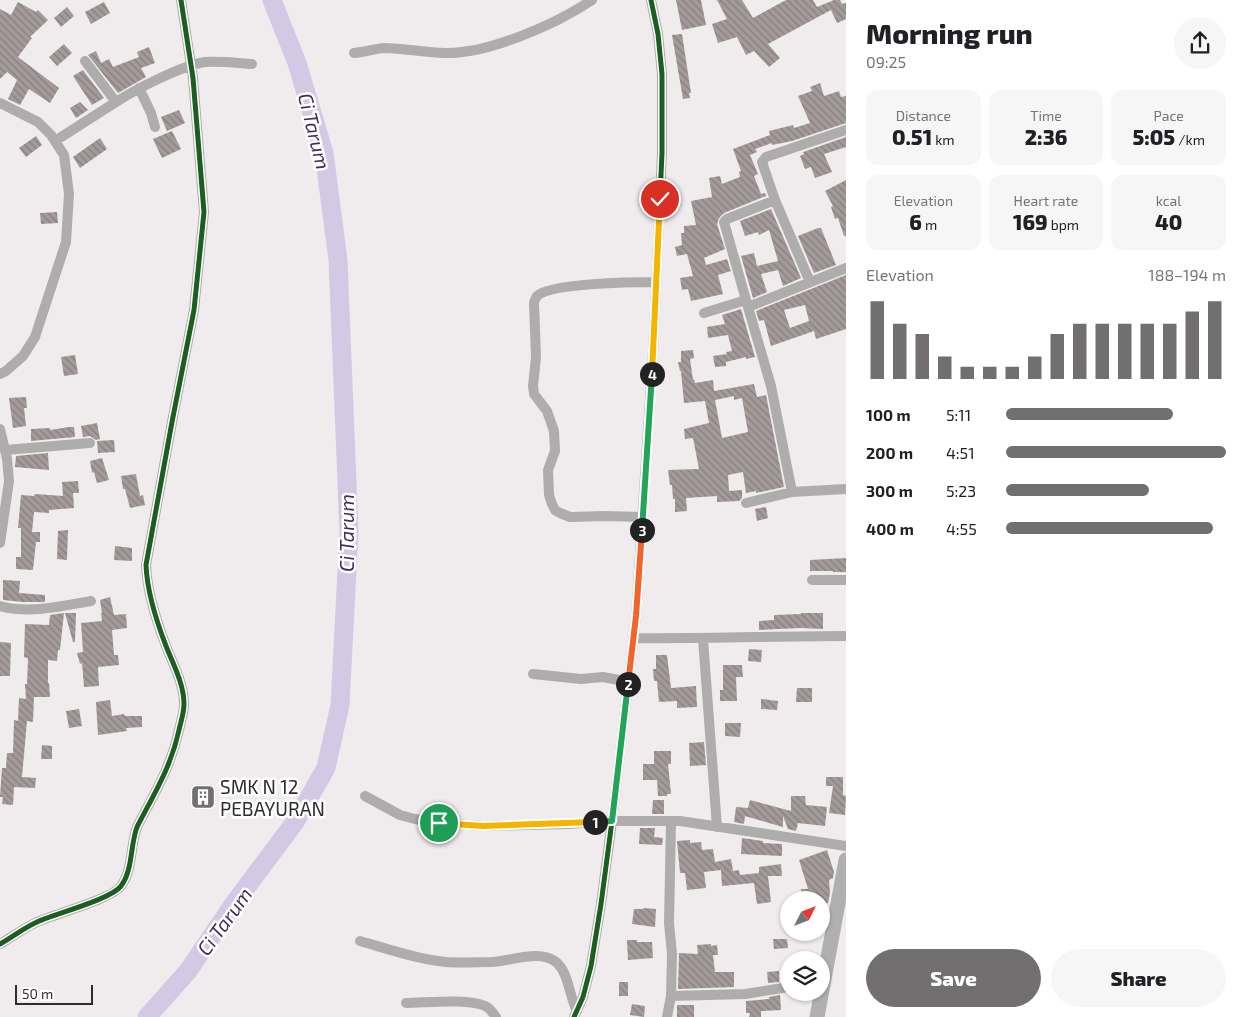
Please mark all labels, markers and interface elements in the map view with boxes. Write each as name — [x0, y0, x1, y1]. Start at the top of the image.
text: Morning run — [866, 16, 1033, 50]
button: share — [1174, 17, 1226, 69]
text: 09:25 — [866, 52, 906, 71]
water label: Ci Tarum — [294, 90, 336, 172]
text: Distance — [896, 107, 951, 124]
text: Time — [1030, 107, 1062, 124]
text: Pace — [1154, 107, 1184, 124]
text: 0.51 — [892, 124, 932, 149]
text: 2:36 — [1025, 124, 1067, 149]
text: 5:05 — [1132, 124, 1175, 149]
text: km — [932, 131, 955, 148]
text: /km — [1175, 131, 1205, 148]
pin — [639, 178, 681, 220]
icon: check — [646, 185, 674, 213]
text: Elevation — [894, 192, 953, 209]
text: Heart rate — [1014, 192, 1078, 209]
text: kcal — [1156, 192, 1181, 209]
text: 6 — [909, 209, 922, 234]
text: 169 — [1013, 209, 1048, 234]
text: 40 — [1155, 209, 1182, 234]
text: m — [922, 216, 937, 233]
text: bpm — [1048, 216, 1079, 233]
text: Elevation — [866, 265, 934, 284]
text: 188–194 m — [1148, 265, 1226, 284]
pin: 4 — [640, 362, 664, 386]
text: 4 — [648, 366, 657, 383]
text: 100 m — [866, 405, 911, 424]
text: 5:11 — [946, 405, 971, 424]
text: 200 m — [866, 443, 913, 462]
text: 4:51 — [946, 443, 975, 462]
text: 300 m — [866, 481, 913, 500]
text: 5:23 — [946, 481, 976, 500]
water label: Ci Tarum — [334, 494, 358, 572]
pin: 3 — [630, 518, 654, 542]
text: 400 m — [866, 519, 914, 538]
text: 4:55 — [946, 519, 977, 538]
text: 3 — [639, 522, 646, 539]
pin: 2 — [616, 672, 640, 696]
text: 2 — [624, 676, 633, 693]
place label: SMK N 12 PEBAYURAN — [220, 775, 325, 820]
building icon: SMK N 12 PEBAYURAN — [190, 784, 216, 810]
pin — [418, 802, 460, 844]
icon: arrive — [425, 809, 453, 837]
pin: 1 — [582, 810, 608, 834]
text: 1 — [592, 814, 599, 831]
water label: Ci Tarum — [191, 882, 257, 960]
north arrow — [780, 891, 830, 941]
map controls — [780, 891, 830, 1001]
button: Save — [866, 949, 1041, 1007]
button: Share — [1051, 949, 1226, 1007]
button: layers — [780, 951, 830, 1001]
scale bar — [15, 982, 92, 1005]
text: 50 m — [22, 985, 53, 1002]

